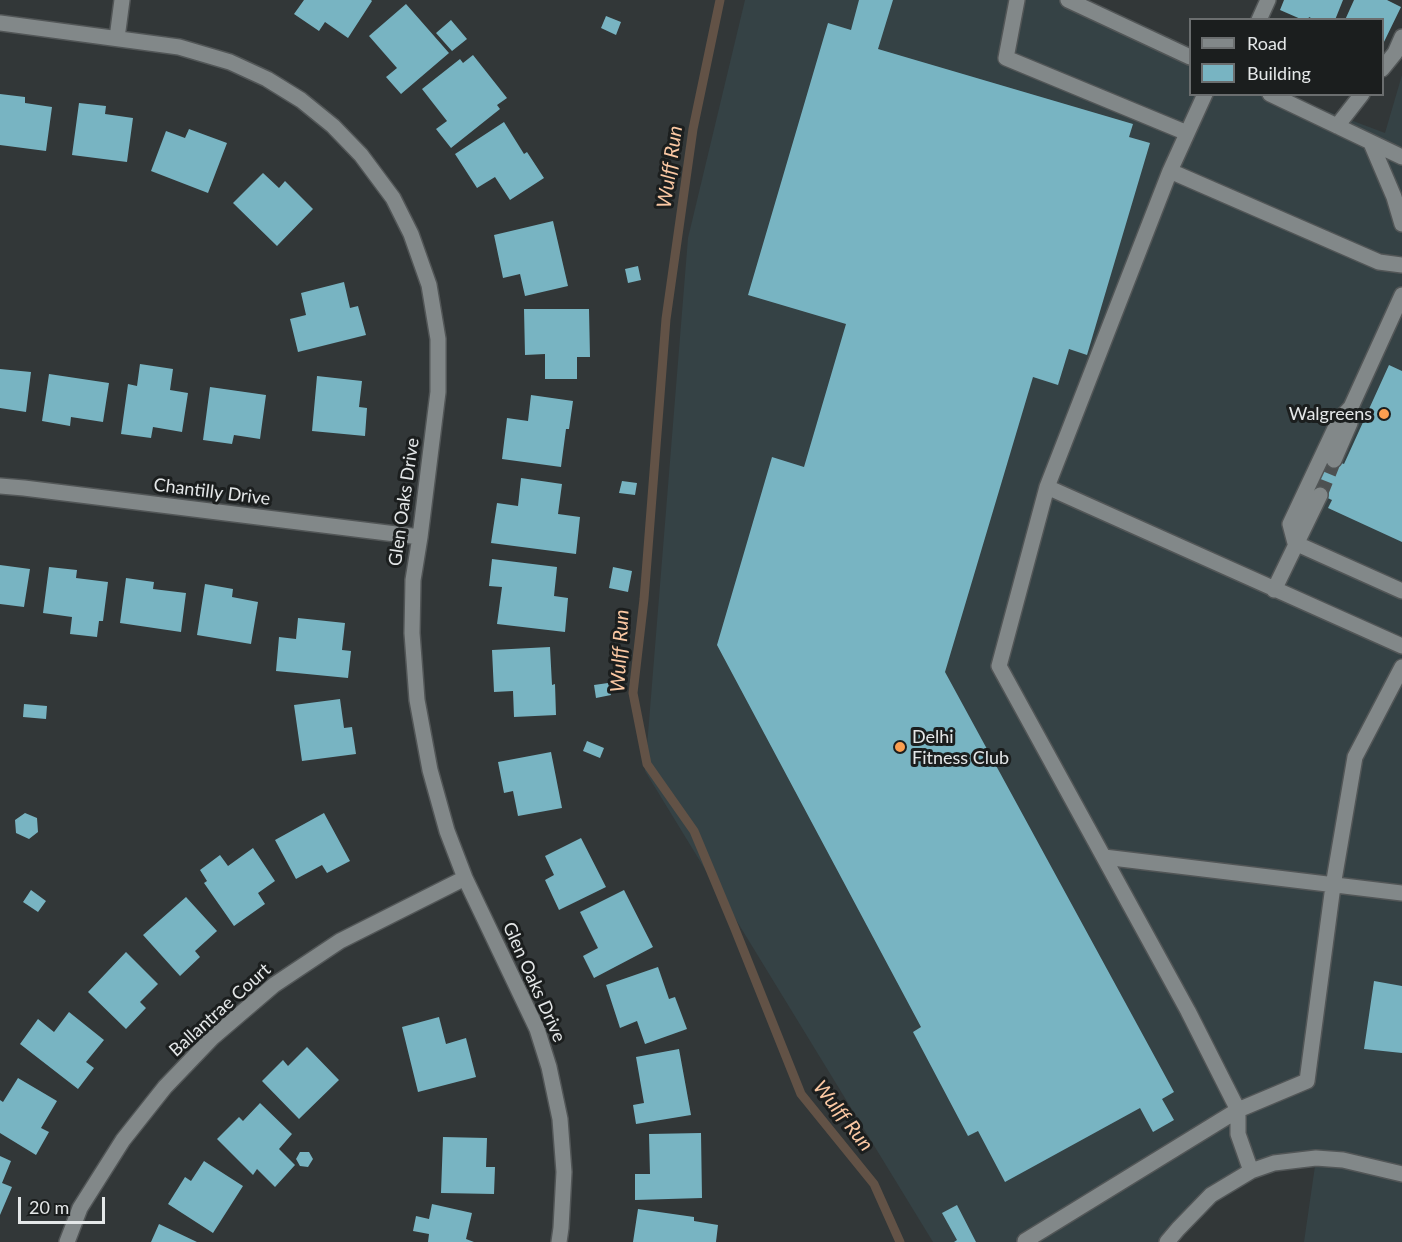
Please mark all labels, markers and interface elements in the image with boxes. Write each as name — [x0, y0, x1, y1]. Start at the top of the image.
legend — [1189, 18, 1384, 96]
text: Road — [1247, 32, 1287, 54]
text: Building — [1247, 62, 1311, 84]
water label: Wulff Run — [652, 124, 688, 210]
place label: Walgreens — [1289, 403, 1372, 425]
marker: Walgreens — [1377, 407, 1391, 421]
street label: Glen Oaks Drive — [384, 437, 424, 567]
street label: Chantilly Drive — [152, 474, 272, 510]
water label: Wulff Run — [606, 609, 634, 693]
place label: Delhi Fitness Club — [912, 726, 1009, 768]
marker: Delhi Fitness Club — [893, 740, 907, 754]
street label: Glen Oaks Drive — [498, 919, 570, 1045]
street label: Ballantrae Court — [165, 959, 275, 1061]
water label: Wulff Run — [808, 1076, 878, 1156]
scale bar — [21, 1185, 108, 1223]
text: 20 m — [29, 1196, 69, 1218]

